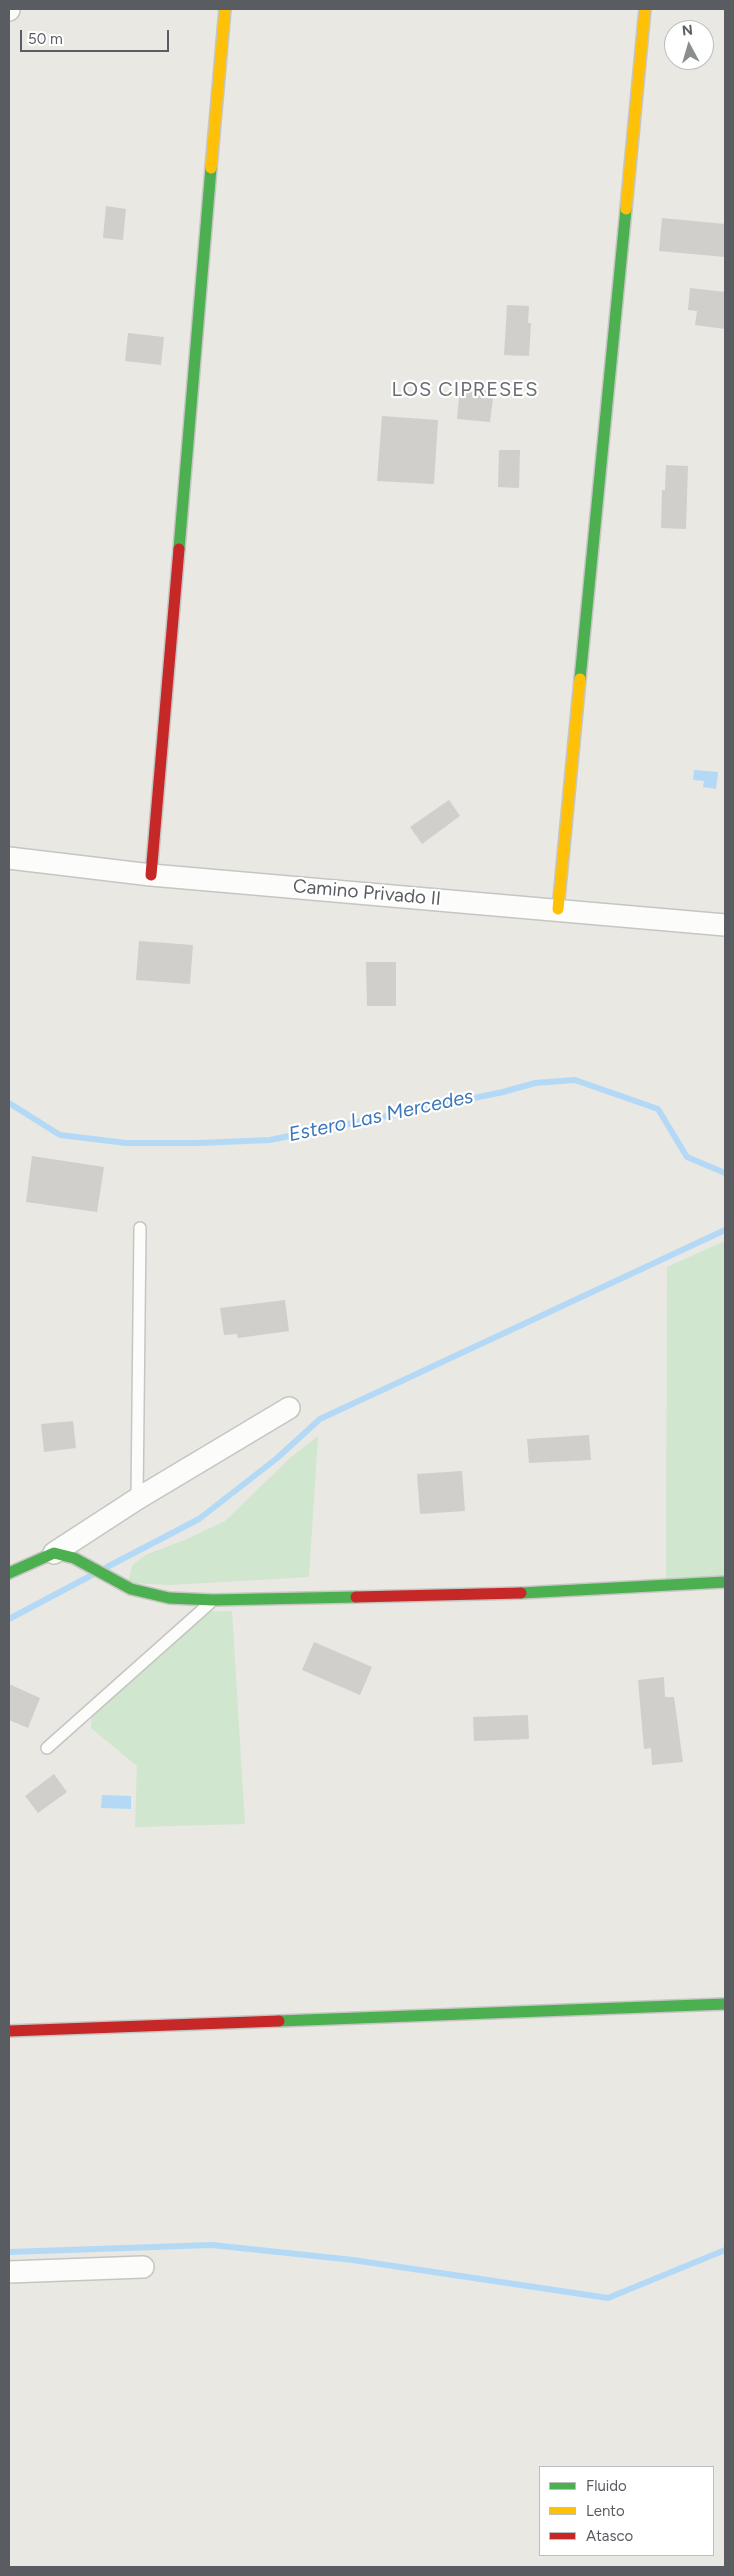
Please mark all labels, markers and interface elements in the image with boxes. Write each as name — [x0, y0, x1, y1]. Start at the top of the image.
scale bar — [22, 20, 171, 52]
north arrow — [664, 20, 714, 70]
text: N — [681, 22, 694, 40]
text: 50 m — [28, 30, 63, 48]
district label: LOS CIPRESES — [390, 378, 540, 402]
street label: Camino Privado II — [292, 875, 442, 911]
water label: Estero Las Mercedes — [286, 1085, 476, 1147]
legend — [539, 2466, 714, 2556]
text: Fluido — [586, 2477, 627, 2495]
text: Lento — [586, 2502, 625, 2520]
text: Atasco — [586, 2527, 633, 2545]

